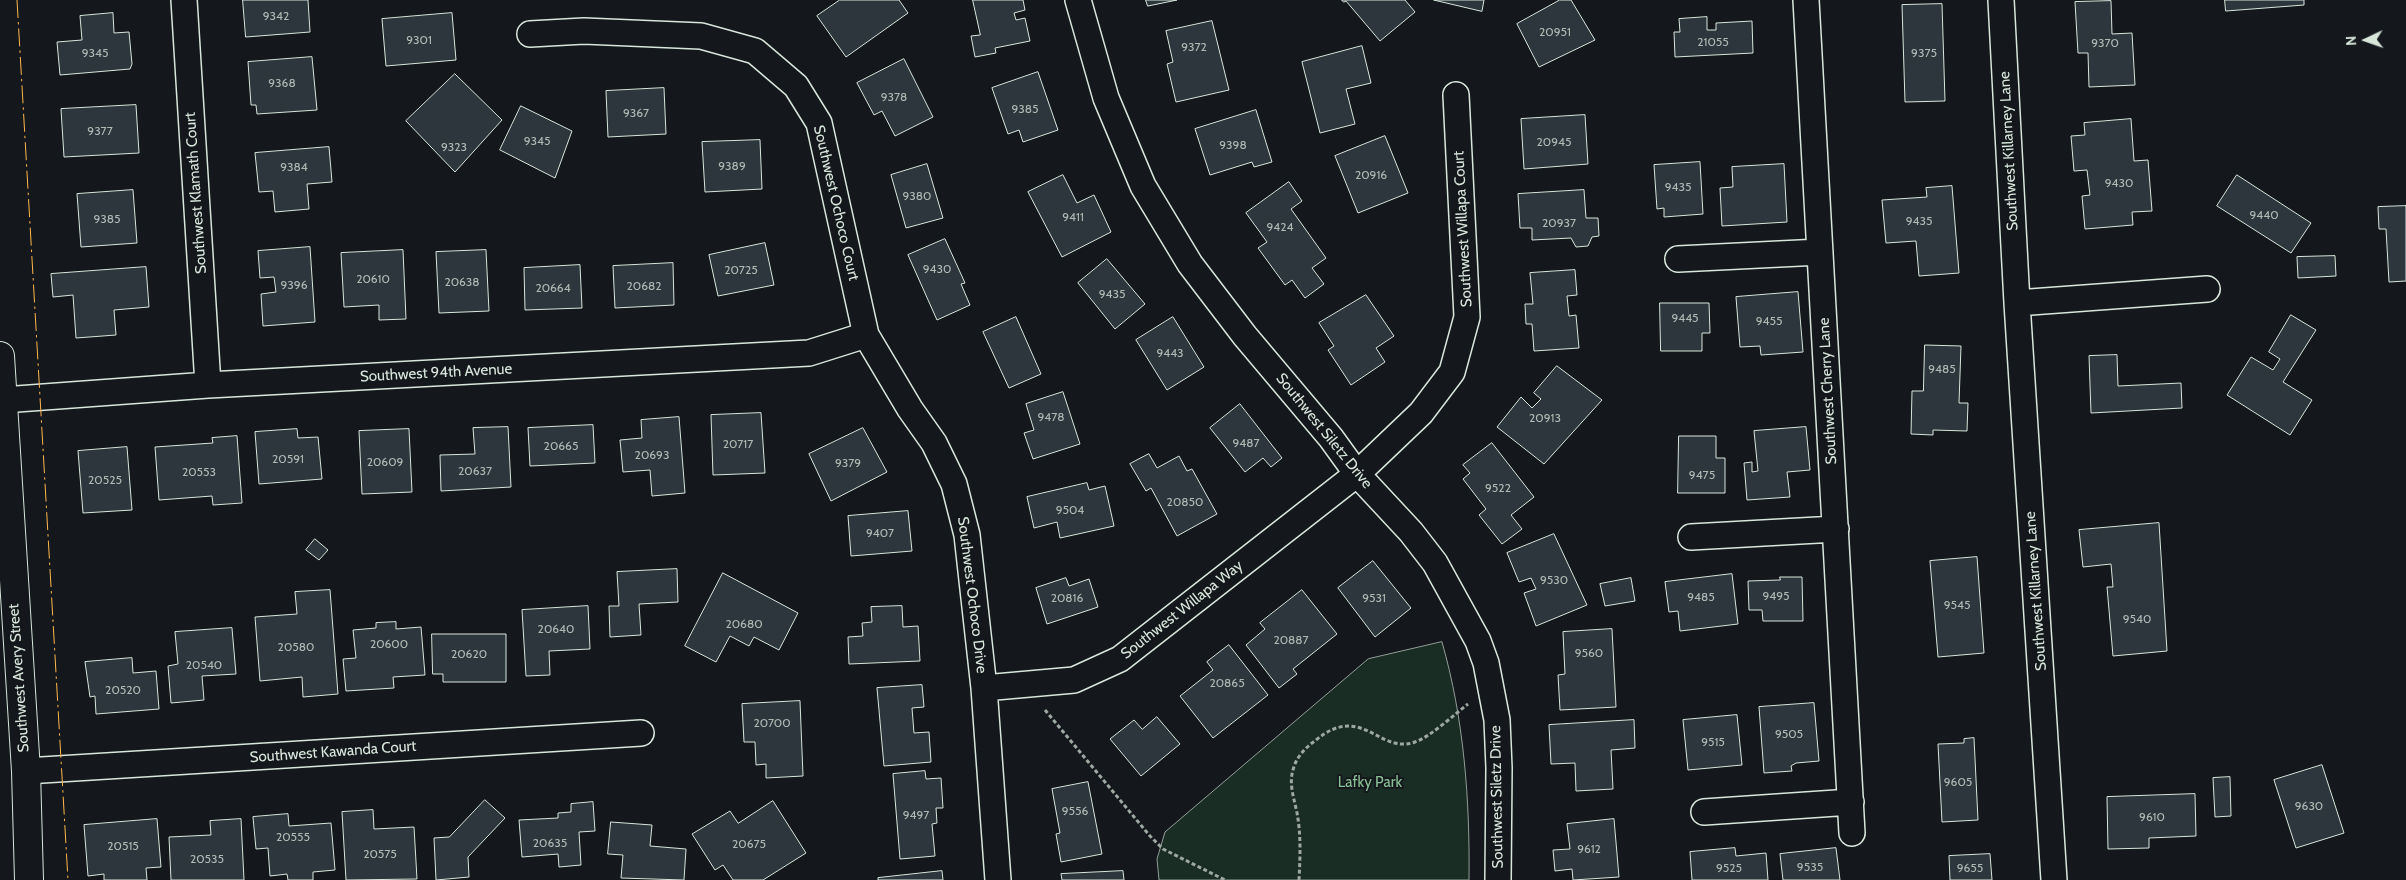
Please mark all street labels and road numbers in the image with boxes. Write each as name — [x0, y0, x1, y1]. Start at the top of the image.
street label: Southwest Killarney Lane — [1996, 71, 2022, 231]
street label: Southwest Klamath Court — [181, 112, 211, 274]
street label: Southwest Ochoco Court — [809, 124, 863, 282]
street label: Southwest Willapa Court — [1450, 150, 1476, 308]
street label: Southwest Cherry Lane — [1815, 317, 1841, 465]
street label: Southwest 94th Avenue — [359, 360, 513, 386]
street label: Southwest Siletz Drive — [1272, 370, 1376, 492]
street label: Southwest Killarney Lane — [2021, 511, 2051, 671]
street label: Southwest Ochoco Drive — [953, 516, 991, 674]
street label: Southwest Willapa Way — [1118, 557, 1246, 663]
street label: Southwest Avery Street — [5, 603, 33, 753]
street label: Southwest Siletz Drive — [1487, 725, 1507, 869]
street label: Southwest Kawanda Court — [249, 737, 417, 767]

